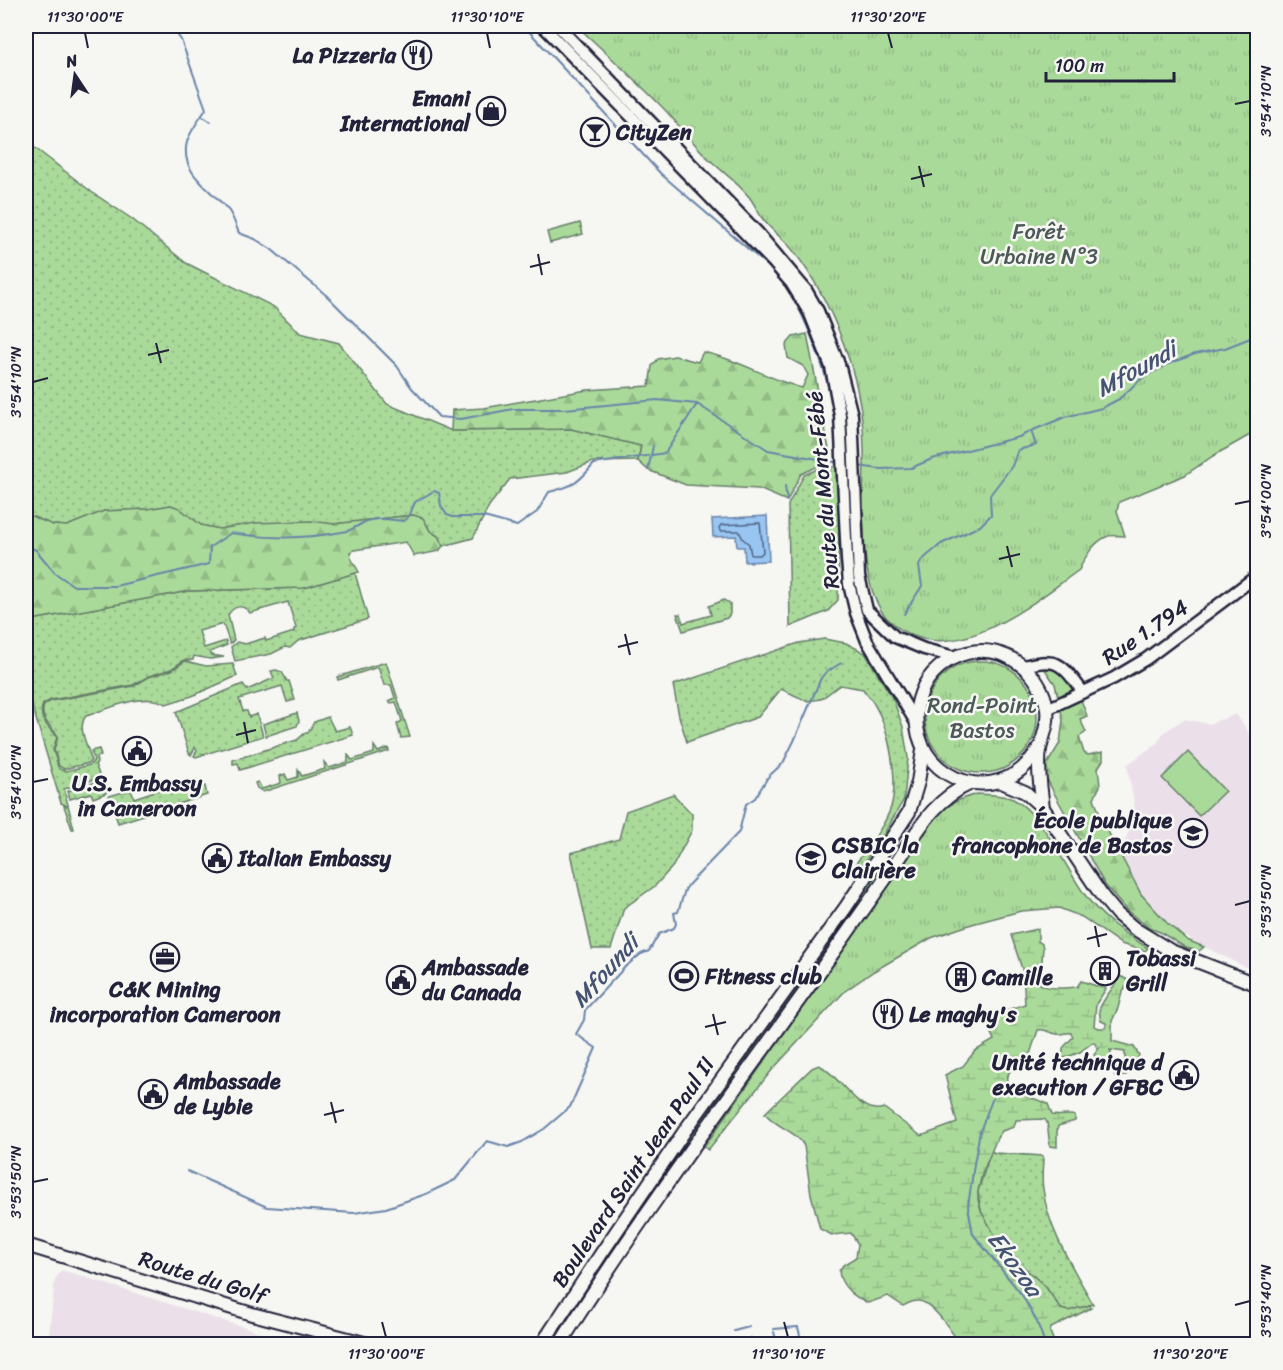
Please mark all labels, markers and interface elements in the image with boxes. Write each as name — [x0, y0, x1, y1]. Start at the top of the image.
text: 11°30'00"E — [47, 4, 125, 30]
text: 11°30'10"E — [450, 4, 525, 30]
text: 11°30'20"E — [850, 4, 927, 30]
place label: La Pizzeria — [292, 36, 397, 75]
restaurant icon: La Pizzeria — [401, 39, 433, 71]
north arrow — [45, 45, 105, 105]
text: N — [62, 45, 81, 76]
scale bar — [1046, 45, 1174, 83]
text: 100 m — [1055, 50, 1104, 82]
text: 3°54'10"N — [1253, 65, 1279, 137]
place label: Emani International — [339, 79, 472, 143]
shop icon: Emani International — [475, 95, 507, 127]
place label: CityZen — [615, 113, 692, 152]
bar icon: CityZen — [579, 116, 611, 148]
park label: Forêt Urbaine N°3 — [980, 212, 1098, 276]
water label: Mfoundi — [1088, 327, 1188, 409]
text: 3°54'10"N — [3, 346, 29, 418]
street label: Route du Mont-Fébé — [795, 389, 851, 591]
text: 3°54'00"N — [1253, 463, 1279, 538]
street label: Rue 1.794 — [1093, 588, 1197, 676]
park label: Rond-Point Bastos — [927, 686, 1037, 750]
public building icon: U.S. Embassy in Cameroon — [121, 735, 153, 767]
text: 3°54'00"N — [3, 744, 29, 819]
place label: U.S. Embassy in Cameroon — [72, 764, 202, 828]
place label: École publique francophone de Bastos — [952, 801, 1173, 865]
school or university icon: École publique francophone de Bastos — [1177, 817, 1209, 849]
place label: CSBIC la Clairière — [831, 826, 919, 890]
place label: Italian Embassy — [237, 839, 391, 878]
public building icon: Italian Embassy — [201, 842, 233, 874]
school or university icon: CSBIC la Clairière — [795, 842, 827, 874]
text: 3°53'50"N — [1253, 864, 1279, 937]
water label: Mfoundi — [560, 921, 653, 1018]
place label: Tobassi Grill — [1125, 939, 1197, 1003]
office icon: C&K Mining incorporation Cameroon — [149, 941, 181, 973]
place label: Ambassade du Canada — [421, 948, 529, 1012]
building icon: Tobassi Grill — [1089, 955, 1121, 987]
place label: Fitness club — [704, 957, 822, 996]
place label: Camille — [981, 958, 1053, 997]
sports icon: Fitness club — [668, 960, 700, 992]
building icon: Camille — [945, 961, 977, 993]
public building icon: Ambassade du Canada — [385, 964, 417, 996]
place label: C&K Mining incorporation Cameroon — [49, 970, 281, 1034]
place label: Le maghy's — [909, 995, 1017, 1034]
restaurant icon: Le maghy's — [872, 998, 904, 1030]
place label: Unité technique d execution / GFBC — [992, 1043, 1165, 1107]
street label: Boulevard Saint Jean Paul II — [541, 1048, 725, 1296]
public building icon: Unité technique d execution / GFBC — [1168, 1059, 1200, 1091]
place label: Ambassade de Lybie — [173, 1062, 281, 1126]
public building icon: Ambassade de Lybie — [137, 1078, 169, 1110]
text: 3°53'50"N — [3, 1145, 29, 1218]
water label: Ekozoa — [976, 1222, 1055, 1308]
street label: Route du Golf — [134, 1239, 275, 1316]
text: 3°53'40"N — [1253, 1264, 1279, 1338]
text: 11°30'00"E — [348, 1341, 426, 1367]
text: 11°30'10"E — [751, 1341, 826, 1367]
text: 11°30'20"E — [1152, 1341, 1229, 1367]

